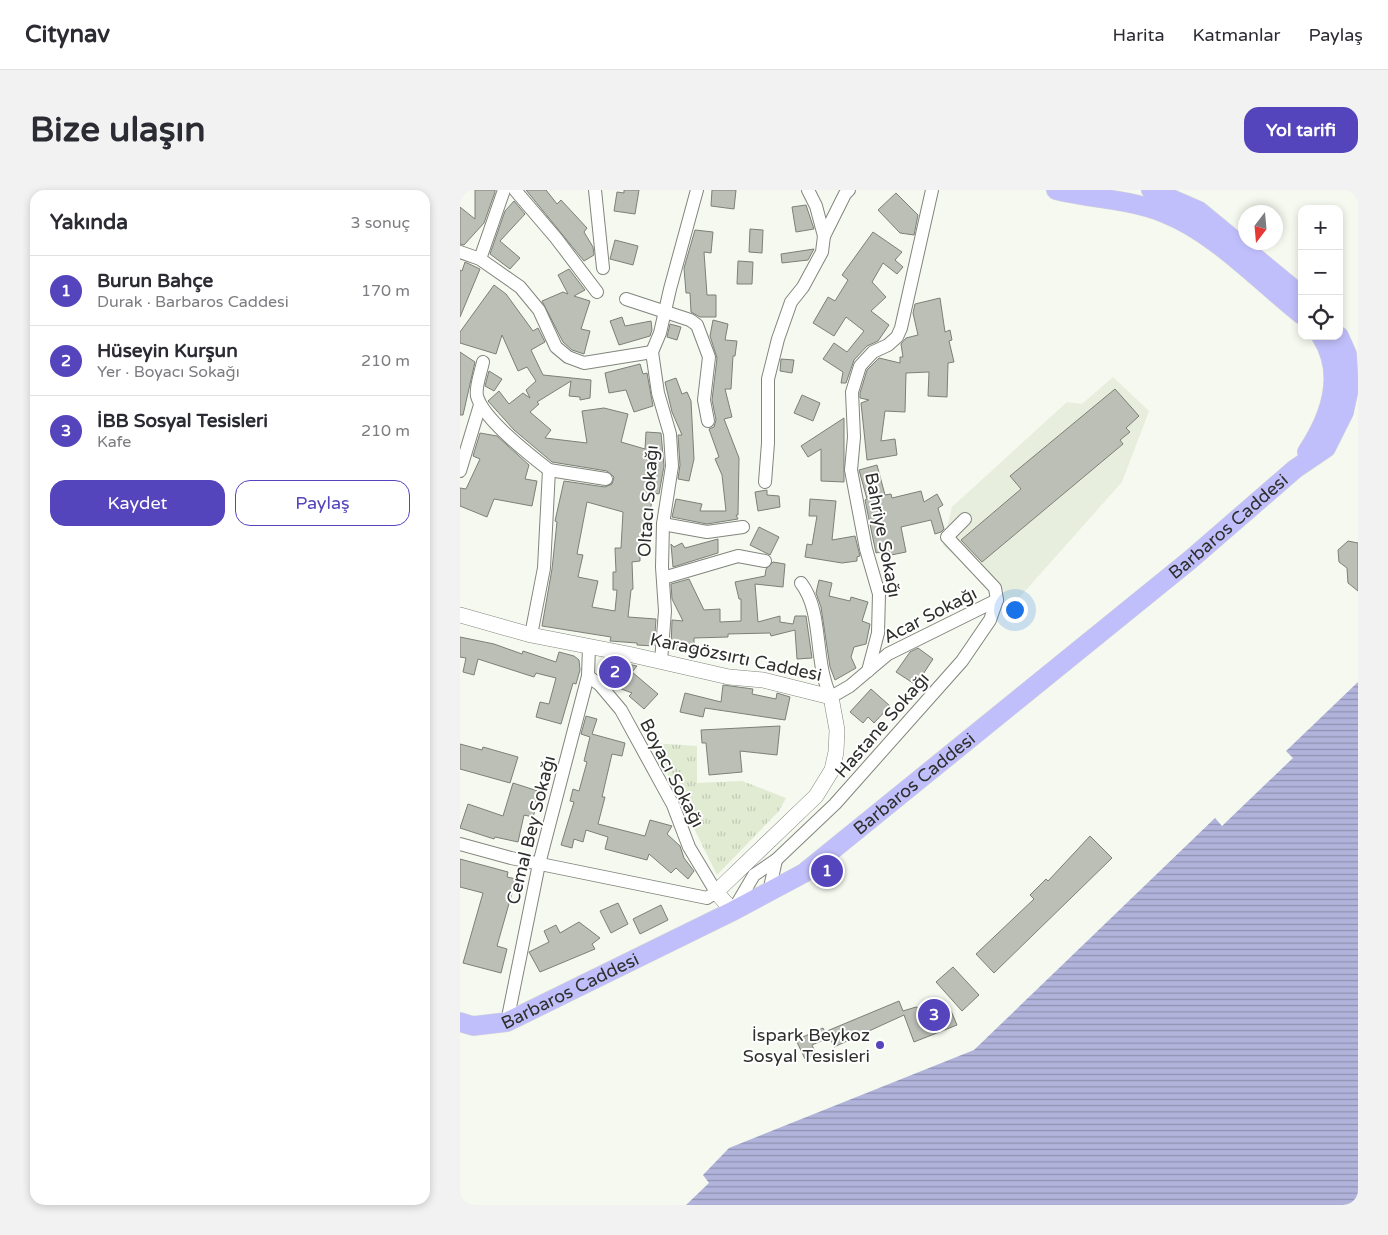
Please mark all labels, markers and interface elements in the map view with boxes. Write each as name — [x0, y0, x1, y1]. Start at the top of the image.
text: Citynav — [25, 20, 110, 49]
text: Harita — [1112, 24, 1165, 46]
text: Katmanlar — [1193, 24, 1281, 46]
text: Paylaş — [1309, 24, 1363, 46]
button: Yol tarifi — [1244, 107, 1358, 153]
text: Bize ulaşın — [30, 109, 206, 151]
north arrow — [1238, 205, 1283, 250]
map controls — [1298, 205, 1343, 340]
button: + — [1298, 205, 1343, 250]
text: Yakında — [50, 210, 128, 235]
text: 3 sonuç — [350, 213, 410, 233]
button: − — [1298, 250, 1343, 295]
text: Burun Bahçe — [97, 270, 213, 292]
text: 1 — [61, 281, 71, 301]
text: 170 m — [361, 281, 410, 301]
text: Durak · Barbaros Caddesi — [97, 292, 289, 312]
button: locate — [1298, 295, 1343, 340]
text: Hüseyin Kurşun — [97, 340, 238, 362]
text: 2 — [61, 351, 71, 371]
text: 210 m — [361, 351, 410, 371]
text: Yer · Boyacı Sokağı — [97, 362, 240, 382]
text: İBB Sosyal Tesisleri — [97, 410, 268, 432]
text: 3 — [61, 421, 71, 441]
text: 210 m — [361, 421, 410, 441]
text: Kafe — [97, 432, 131, 452]
street label: Oltacı Sokağı — [633, 444, 663, 558]
street label: Barbaros Caddesi — [1164, 469, 1293, 584]
street label: Bahriye Sokağı — [860, 471, 906, 599]
button: Kaydet — [50, 480, 225, 526]
button: Paylaş — [235, 480, 410, 526]
street label: Acar Sokağı — [880, 582, 980, 648]
your location — [1002, 597, 1028, 623]
street label: Karagözsırtı Caddesi — [648, 628, 824, 686]
pin: 2 — [599, 653, 631, 691]
street label: Hastane Sokağı — [830, 668, 934, 782]
street label: Boyacı Sokağı — [635, 715, 709, 831]
street label: Barbaros Caddesi — [849, 728, 980, 840]
street label: Cemal Bey Sokağı — [502, 753, 560, 907]
pin: 1 — [811, 852, 843, 890]
street label: Barbaros Caddesi — [498, 948, 642, 1034]
pin: 3 — [918, 996, 950, 1034]
place label: İspark Beykoz Sosyal Tesisleri — [743, 1024, 870, 1067]
marker: İspark Beykoz Sosyal Tesisleri — [874, 1039, 886, 1051]

